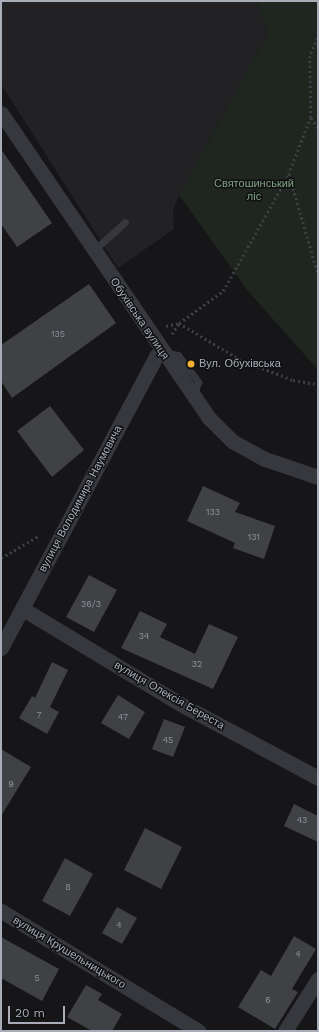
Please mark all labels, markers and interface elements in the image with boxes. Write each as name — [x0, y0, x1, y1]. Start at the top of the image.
park label: Святошинський ліс — [214, 178, 294, 204]
street label: Обухівська вулиця — [107, 276, 171, 362]
house number: 135 — [51, 329, 65, 339]
place label: Вул. Обухівська — [199, 357, 281, 371]
marker: Вул. Обухівська — [186, 359, 196, 369]
street label: вулиця Володимира Наумовича — [37, 423, 125, 575]
house number: 133 — [206, 507, 220, 517]
house number: 131 — [248, 532, 260, 542]
house number: 36/3 — [81, 599, 101, 609]
house number: 34 — [139, 631, 149, 641]
street label: вулиця Олексія Береста — [112, 659, 226, 733]
house number: 32 — [192, 659, 202, 669]
house number: 7 — [36, 710, 42, 720]
house number: 47 — [118, 712, 128, 722]
house number: 45 — [163, 735, 173, 745]
house number: 9 — [8, 779, 14, 789]
house number: 43 — [297, 815, 307, 825]
house number: 8 — [65, 882, 71, 892]
street label: вулиця Крушельницького — [10, 914, 128, 992]
house number: 4 — [116, 920, 122, 930]
house number: 4 — [295, 949, 301, 959]
house number: 5 — [34, 973, 40, 983]
house number: 6 — [265, 995, 271, 1005]
scale bar — [10, 998, 67, 1024]
text: 20 m — [15, 1006, 45, 1020]

